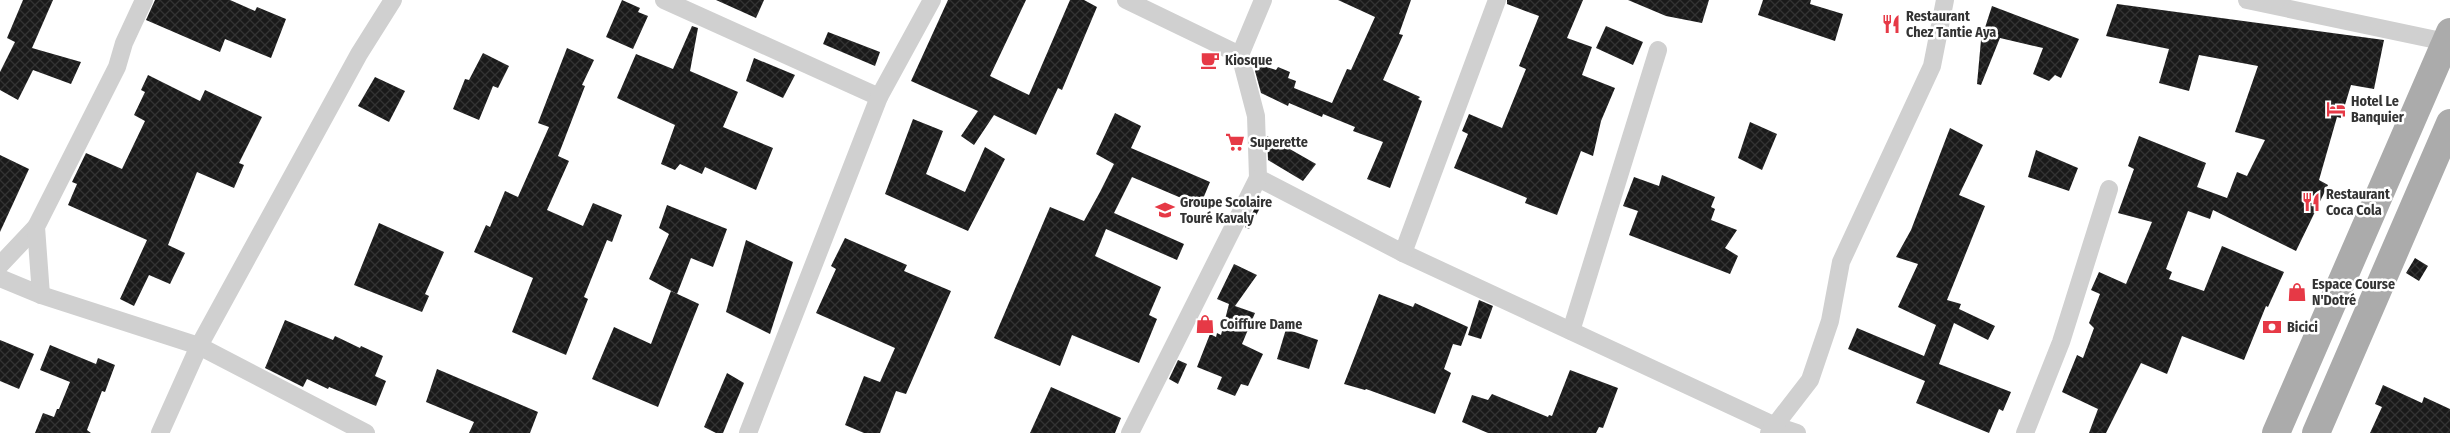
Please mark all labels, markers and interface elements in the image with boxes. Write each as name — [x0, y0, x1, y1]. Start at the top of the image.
place label: Restaurant Chez Tantie Aya — [1906, 8, 1996, 41]
restaurant icon: Restaurant Chez Tantie Aya — [1880, 13, 1902, 35]
cafe icon: Kiosque — [1199, 49, 1221, 71]
place label: Kiosque — [1225, 52, 1272, 69]
place label: Hotel Le Banquier — [2351, 93, 2405, 126]
hotel icon: Hotel Le Banquier — [2325, 98, 2347, 120]
supermarket icon: Superette — [1224, 131, 1246, 153]
place label: Superette — [1250, 134, 1308, 151]
place label: Restaurant Coca Cola — [2326, 186, 2391, 219]
restaurant icon: Restaurant Coca Cola — [2300, 191, 2322, 213]
place label: Groupe Scolaire Touré Kavaly — [1180, 194, 1272, 227]
school or university icon: Groupe Scolaire Touré Kavaly — [1154, 199, 1176, 221]
place label: Espace Course N'Dotré — [2312, 276, 2395, 309]
shop icon: Espace Course N'Dotré — [2286, 281, 2308, 303]
shop icon: Coiffure Dame — [1194, 313, 1216, 335]
place label: Coiffure Dame — [1220, 316, 1302, 333]
bank icon: Bicici — [2261, 316, 2283, 338]
place label: Bicici — [2287, 319, 2318, 336]

